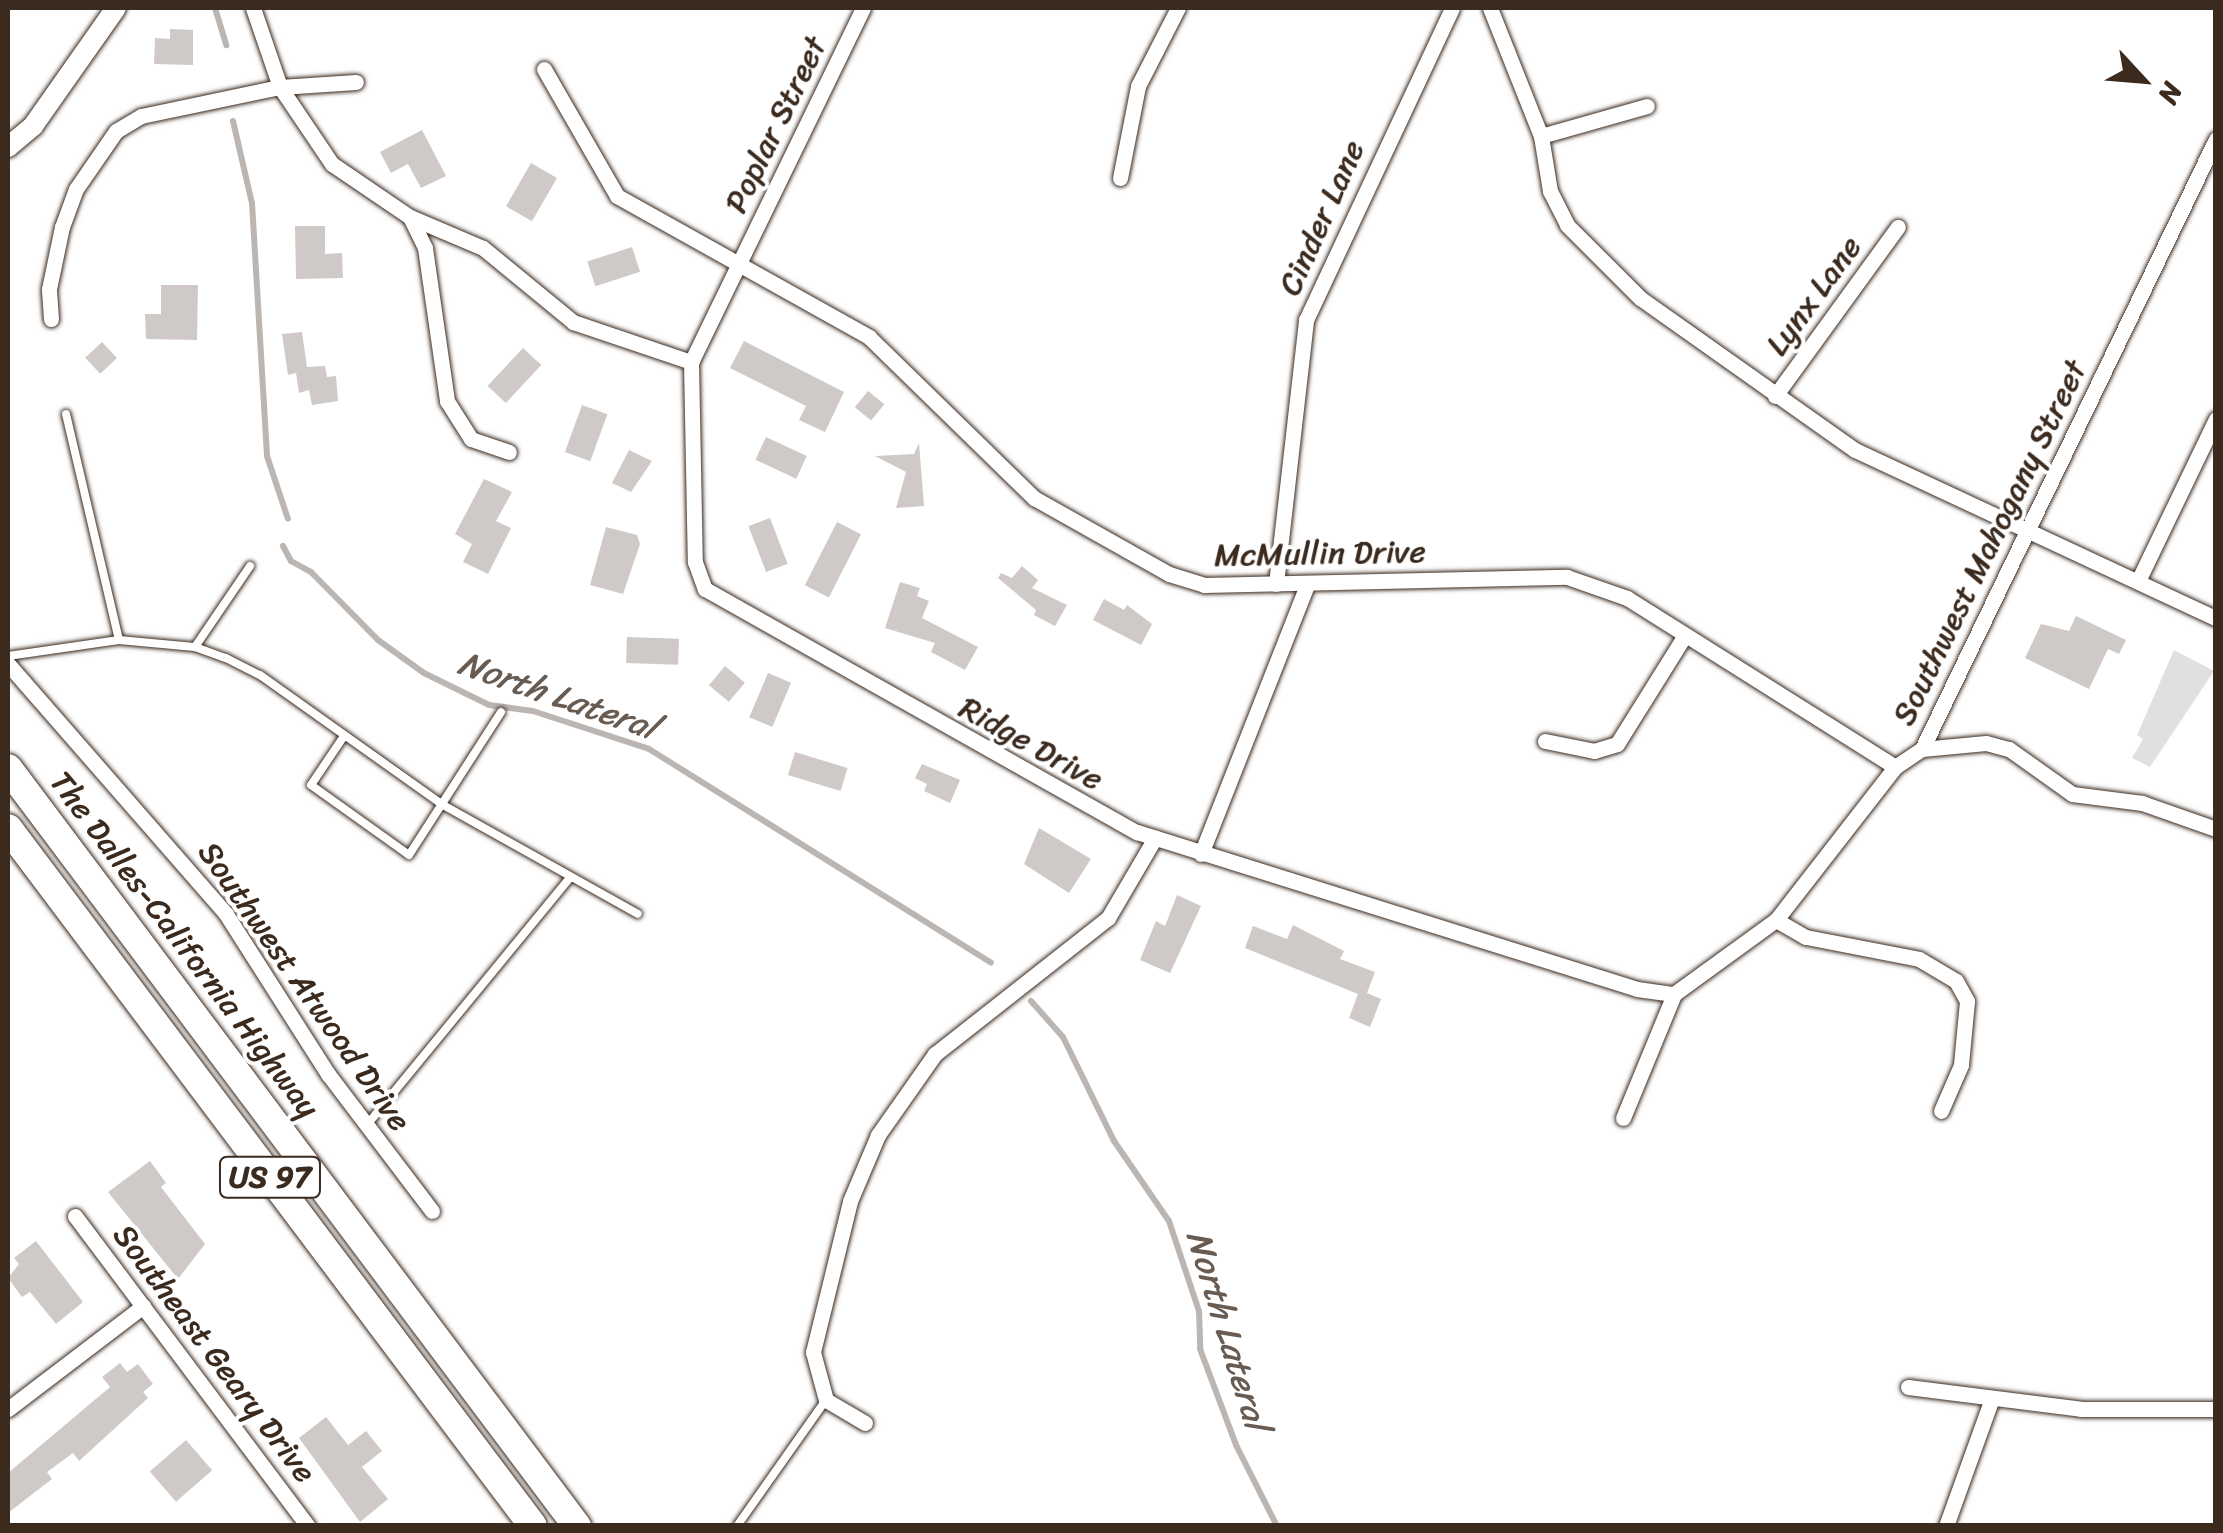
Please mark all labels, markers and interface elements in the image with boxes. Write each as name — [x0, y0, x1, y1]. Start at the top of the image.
street label: Poplar Street — [717, 30, 835, 220]
north arrow — [2093, 30, 2193, 130]
text: N — [2144, 74, 2197, 113]
street label: Cinder Lane — [1271, 135, 1373, 301]
street label: Lynx Lane — [1758, 229, 1870, 363]
street label: Southwest Mahogany Street — [1885, 354, 2095, 732]
street label: McMullin Drive — [1214, 533, 1426, 575]
water label: North Lateral — [453, 641, 663, 749]
street label: Ridge Drive — [952, 689, 1110, 799]
street label: The Dalles-California Highway — [41, 764, 327, 1126]
street label: Southwest Atwood Drive — [189, 834, 419, 1140]
road number: US 97 — [218, 1152, 322, 1202]
street label: Southeast Geary Drive — [104, 1217, 324, 1491]
water label: North Lateral — [1178, 1224, 1278, 1436]

